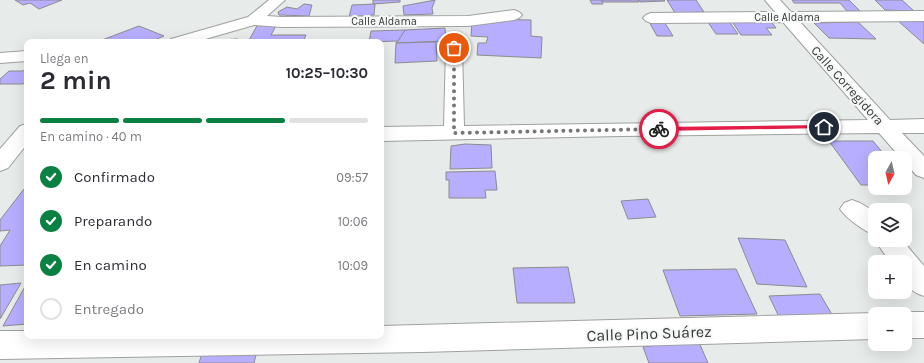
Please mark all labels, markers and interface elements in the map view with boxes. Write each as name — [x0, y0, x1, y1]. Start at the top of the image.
street label: Calle Aldama — [754, 11, 820, 24]
street label: Calle Aldama — [351, 15, 417, 28]
pin — [437, 31, 471, 65]
icon: bag — [443, 37, 465, 59]
street label: Calle Corregidora — [808, 43, 887, 128]
text: Llega en — [40, 51, 89, 66]
text: 10:25–10:30 — [286, 64, 368, 82]
text: 2 min — [40, 65, 112, 96]
courier — [639, 109, 679, 149]
pin — [807, 110, 841, 144]
icon: home — [813, 116, 835, 138]
icon: bike — [648, 118, 670, 140]
text: En camino · 40 m — [40, 129, 142, 144]
north arrow — [868, 151, 912, 195]
map controls — [868, 151, 912, 351]
icon: check — [40, 166, 62, 188]
text: Confirmado — [74, 168, 155, 186]
text: 09:57 — [336, 170, 368, 185]
button: layers — [868, 203, 912, 247]
icon: check — [40, 210, 62, 232]
text: Preparando — [74, 212, 152, 230]
text: 10:06 — [338, 214, 368, 229]
icon: check — [40, 254, 62, 276]
button: + — [868, 255, 912, 299]
text: En camino — [74, 256, 147, 274]
text: 10:09 — [338, 258, 368, 273]
text: Entregado — [74, 300, 144, 318]
button: − — [868, 307, 912, 351]
street label: Calle Pino Suárez — [586, 322, 712, 345]

